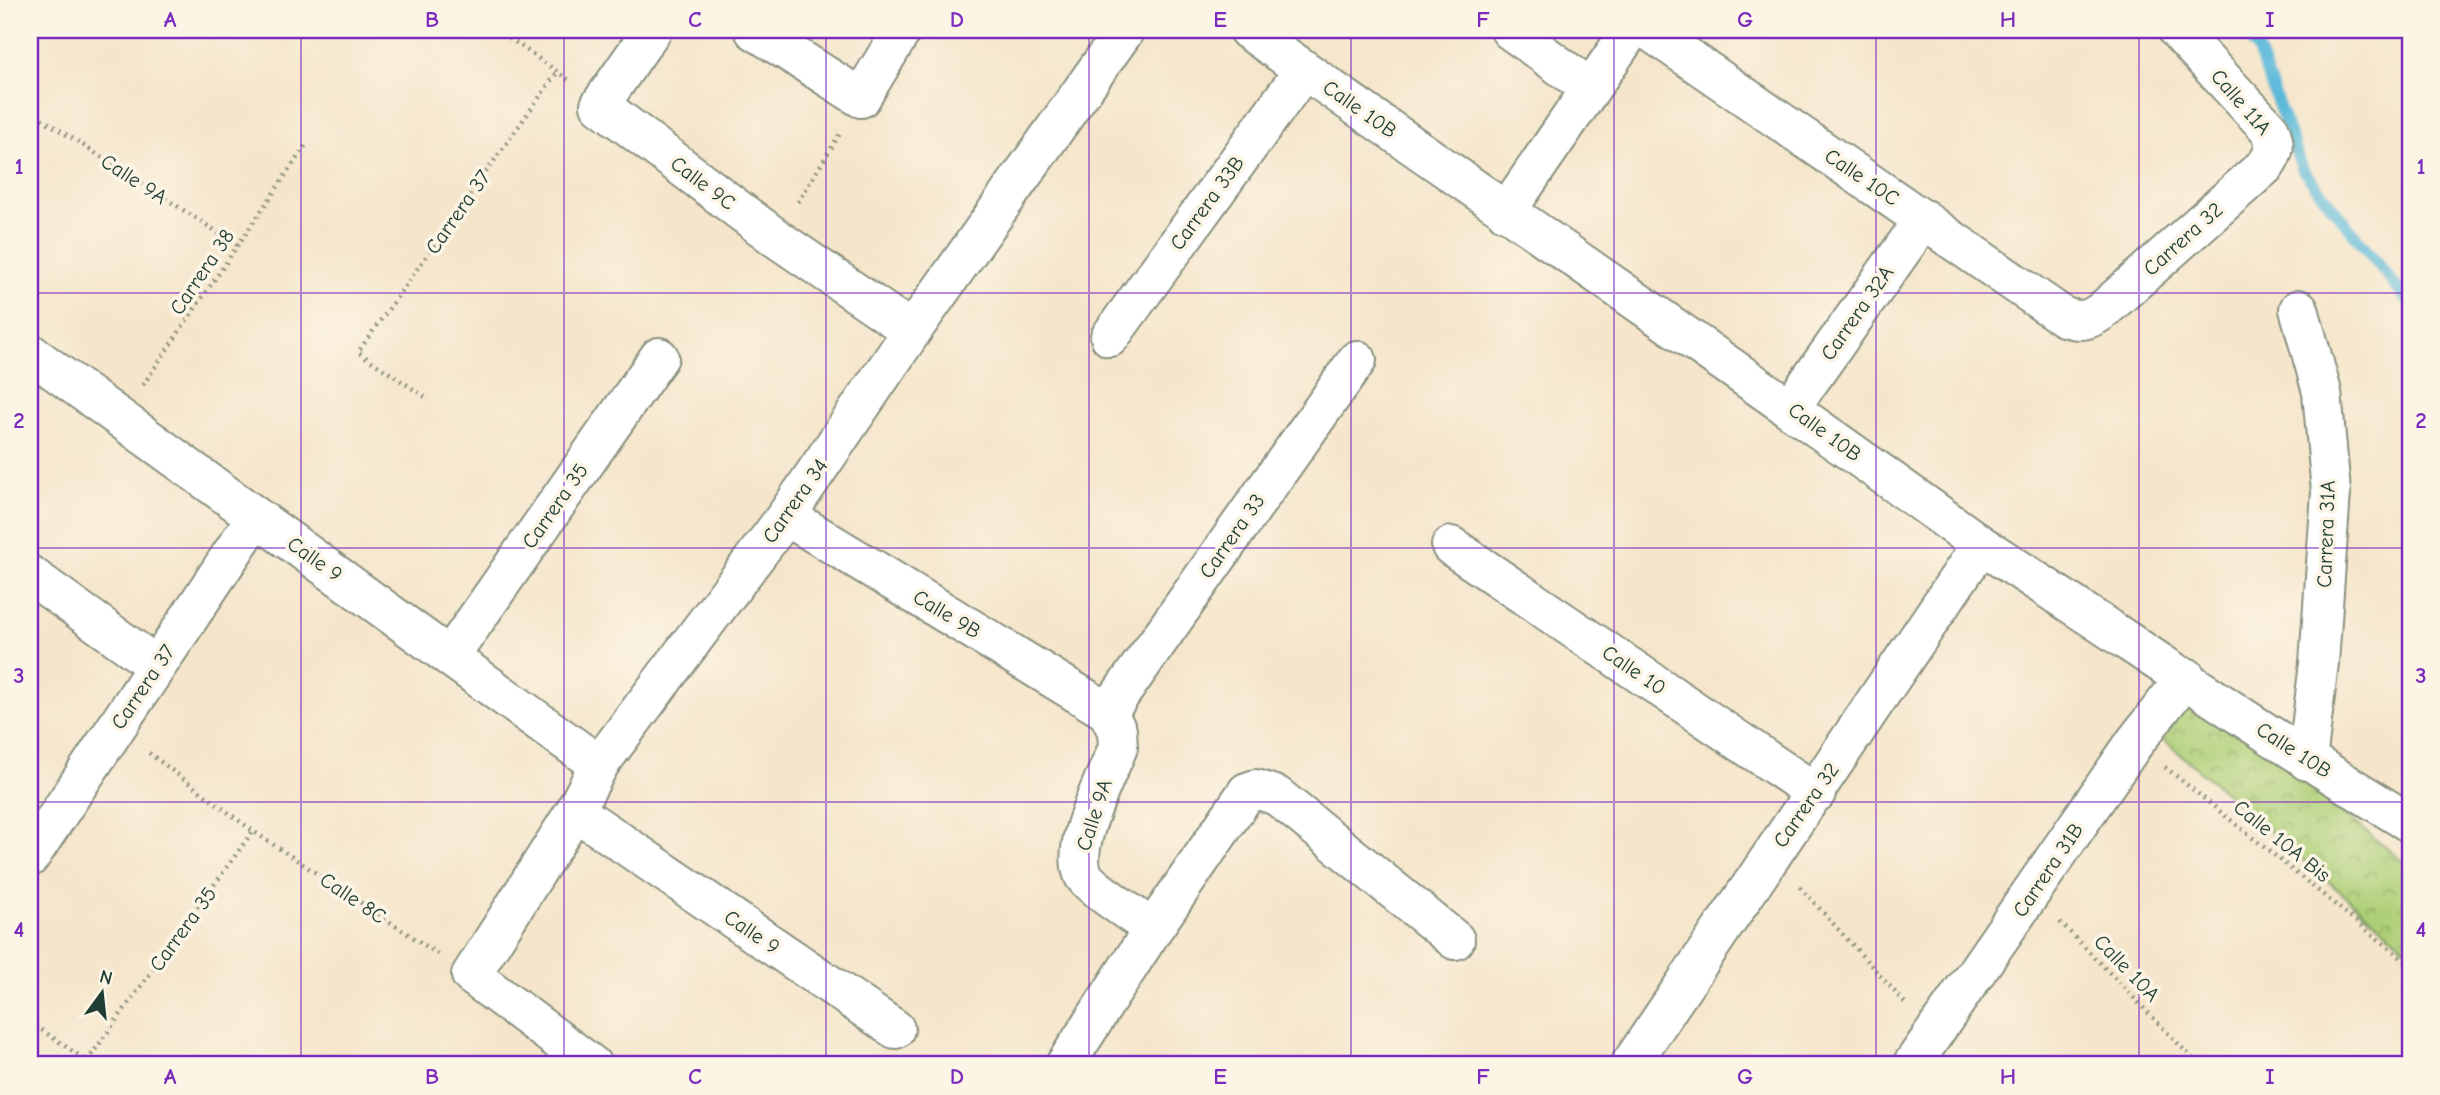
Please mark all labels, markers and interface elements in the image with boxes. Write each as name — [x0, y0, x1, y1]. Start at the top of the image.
text: A — [164, 6, 177, 33]
text: B — [425, 6, 439, 33]
text: C — [688, 6, 702, 33]
text: D — [950, 6, 964, 33]
text: E — [1213, 6, 1227, 33]
text: F — [1476, 6, 1490, 33]
text: G — [1737, 6, 1753, 33]
text: H — [2000, 6, 2016, 33]
text: I — [2265, 6, 2275, 33]
street label: Calle 11A — [2206, 64, 2276, 140]
street label: Calle 10B — [1318, 75, 1402, 143]
street label: Calle 10C — [1820, 143, 1904, 211]
street label: Calle 9A — [97, 149, 171, 209]
street label: Calle 9C — [666, 151, 740, 215]
street label: Carrera 33B — [1165, 151, 1249, 255]
text: 1 — [14, 153, 24, 180]
text: 1 — [2416, 153, 2426, 180]
street label: Carrera 37 — [420, 165, 496, 259]
street label: Carrera 32 — [2139, 197, 2227, 281]
street label: Carrera 38 — [165, 225, 239, 319]
street label: Carrera 32A — [1816, 261, 1898, 365]
street label: Calle 10B — [1784, 397, 1866, 467]
text: 2 — [13, 407, 25, 434]
text: 2 — [2415, 407, 2427, 434]
street label: Carrera 34 — [757, 454, 833, 548]
street label: Carrera 35 — [517, 459, 593, 553]
street label: Carrera 31A — [2312, 480, 2340, 588]
street label: Carrera 33 — [1194, 489, 1270, 583]
street label: Calle 9 — [283, 531, 347, 587]
street label: Calle 9B — [909, 584, 985, 644]
street label: Carrera 37 — [106, 640, 180, 734]
street label: Calle 10 — [1598, 640, 1670, 700]
text: 3 — [13, 662, 25, 689]
text: 3 — [2415, 662, 2427, 689]
street label: Calle 10B — [2252, 717, 2336, 783]
street label: Carrera 32 — [1768, 758, 1844, 852]
street label: Calle 9A — [1071, 776, 1117, 854]
street label: Calle 10A Bis — [2229, 795, 2335, 887]
street label: Carrera 31B — [2008, 818, 2088, 922]
street label: Calle 8C — [316, 867, 391, 929]
street label: Carrera 35 — [144, 882, 222, 976]
street label: Calle 9 — [720, 905, 784, 959]
text: 4 — [14, 916, 25, 943]
text: 4 — [2416, 916, 2427, 943]
street label: Calle 10A — [2089, 930, 2165, 1006]
north arrow — [66, 958, 136, 1028]
text: N — [97, 965, 115, 990]
text: A — [164, 1063, 177, 1090]
text: B — [425, 1063, 439, 1090]
text: C — [688, 1063, 702, 1090]
text: D — [950, 1063, 964, 1090]
text: E — [1213, 1063, 1227, 1090]
text: F — [1476, 1063, 1490, 1090]
text: G — [1737, 1063, 1753, 1090]
text: H — [2000, 1063, 2016, 1090]
text: I — [2265, 1063, 2275, 1090]

